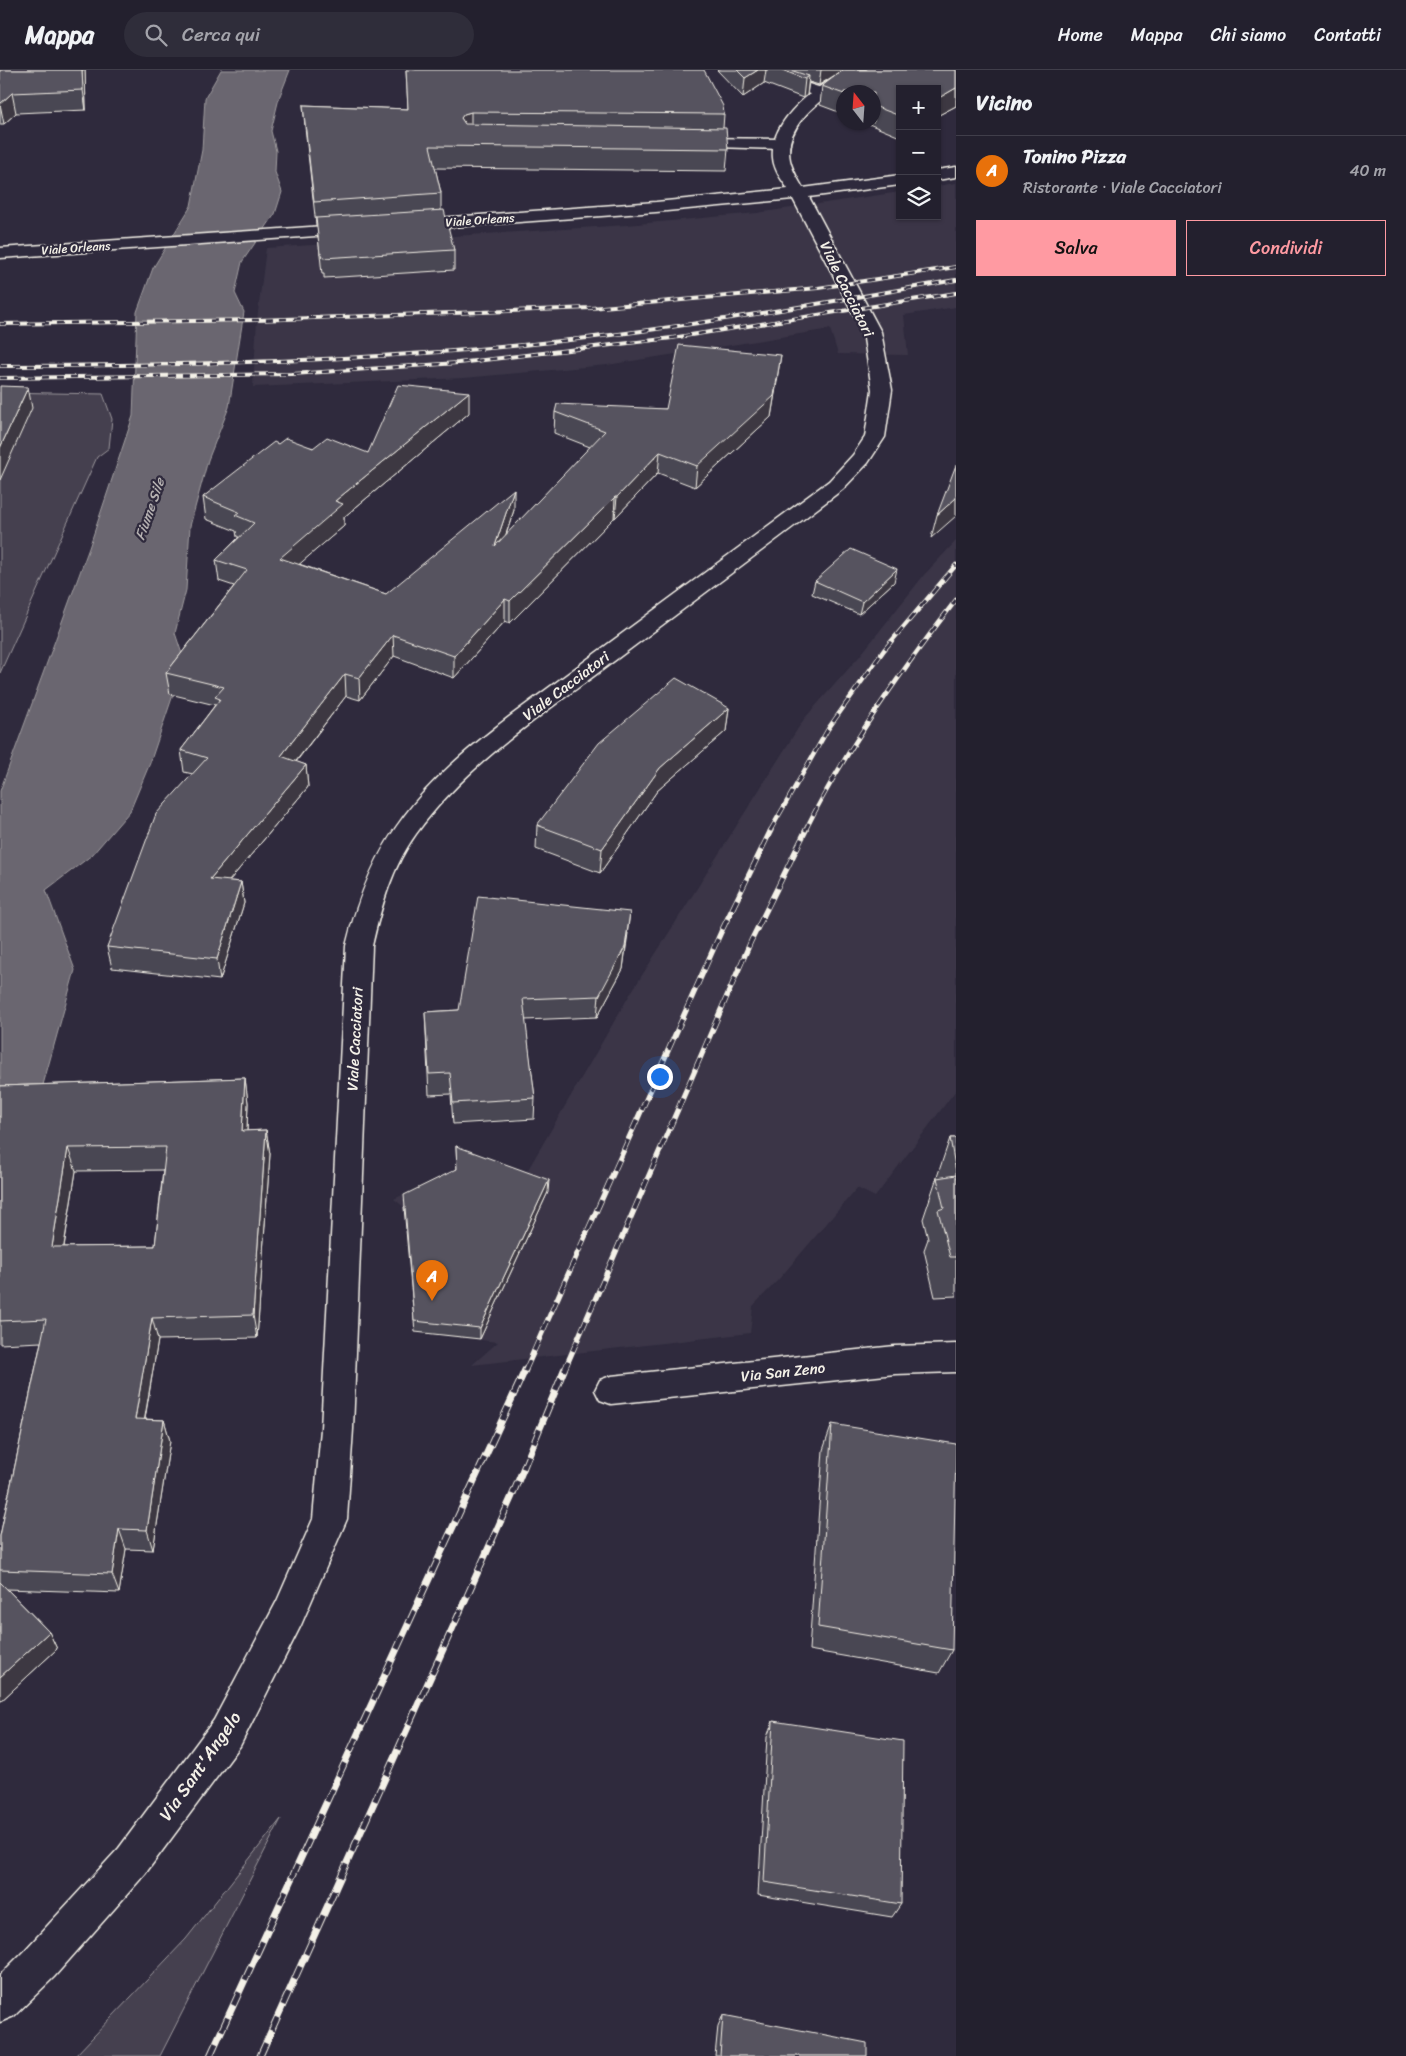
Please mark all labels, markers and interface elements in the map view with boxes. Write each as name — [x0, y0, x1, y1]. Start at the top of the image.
search box — [124, 12, 474, 57]
text: Mappa — [25, 14, 94, 56]
text: Cerca qui — [182, 18, 260, 51]
text: Home — [1058, 19, 1103, 51]
text: Mappa — [1131, 19, 1183, 51]
text: Chi siamo — [1211, 19, 1286, 51]
text: Contatti — [1314, 19, 1381, 51]
icon: search — [142, 21, 170, 49]
text: Vicino — [976, 84, 1032, 122]
north arrow — [836, 85, 881, 130]
map controls — [896, 85, 941, 220]
button: + — [896, 85, 941, 130]
button: − — [896, 130, 941, 175]
text: Tonino Pizza — [1023, 140, 1126, 173]
text: A — [987, 156, 997, 185]
text: 40 m — [1349, 156, 1386, 185]
text: Ristorante · Viale Cacciatori — [1023, 173, 1222, 202]
button: layers — [896, 175, 941, 220]
street label: Viale Orleans — [445, 207, 516, 233]
button: Salva — [976, 220, 1176, 276]
button: Condividi — [1186, 220, 1386, 276]
street label: Viale Orleans — [41, 235, 112, 261]
street label: Viale Cacciatori — [813, 237, 882, 342]
water label: Fiume Sile — [128, 473, 173, 543]
street label: Viale Cacciatori — [517, 644, 616, 728]
street label: Viale Cacciatori — [339, 986, 371, 1092]
your location — [647, 1064, 673, 1090]
pin: A — [416, 1260, 448, 1301]
street label: Via San Zeno — [739, 1355, 827, 1389]
street label: Via Sant'Angelo — [150, 1704, 250, 1828]

